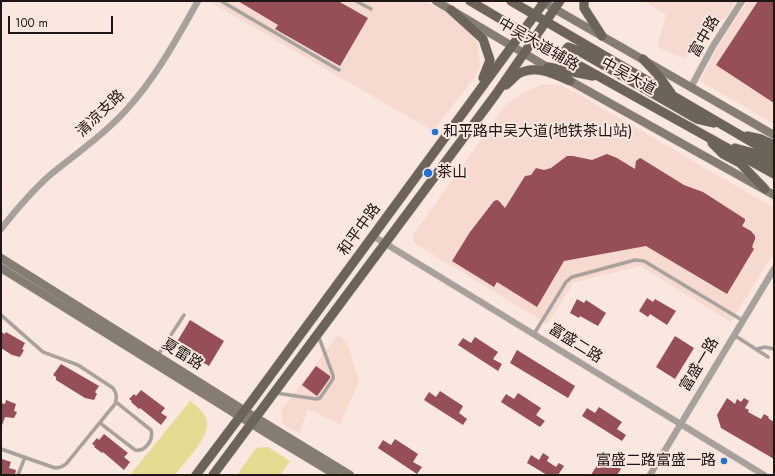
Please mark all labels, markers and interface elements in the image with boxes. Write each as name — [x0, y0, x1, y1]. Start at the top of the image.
scale bar — [10, 8, 115, 34]
street label: 富中路 — [686, 13, 724, 61]
text: 100 m — [15, 14, 48, 32]
street label: 中吴大道辅路 — [495, 15, 581, 75]
street label: 中吴大道 — [597, 55, 659, 99]
street label: 清凉支路 — [73, 87, 129, 141]
place label: 和平路中吴大道(地铁茶山站) — [443, 123, 632, 141]
marker: 和平路中吴大道(地铁茶山站) — [430, 127, 440, 137]
place label: 茶山 — [437, 164, 467, 182]
marker: 茶山 — [422, 167, 434, 179]
street label: 和平中路 — [335, 200, 385, 260]
street label: 富盛二路 — [545, 320, 605, 368]
street label: 夏雷路 — [158, 335, 206, 375]
street label: 富盛一路 — [677, 335, 723, 395]
place label: 富盛二路富盛一路 — [596, 452, 716, 470]
marker: 富盛二路富盛一路 — [719, 456, 729, 466]

